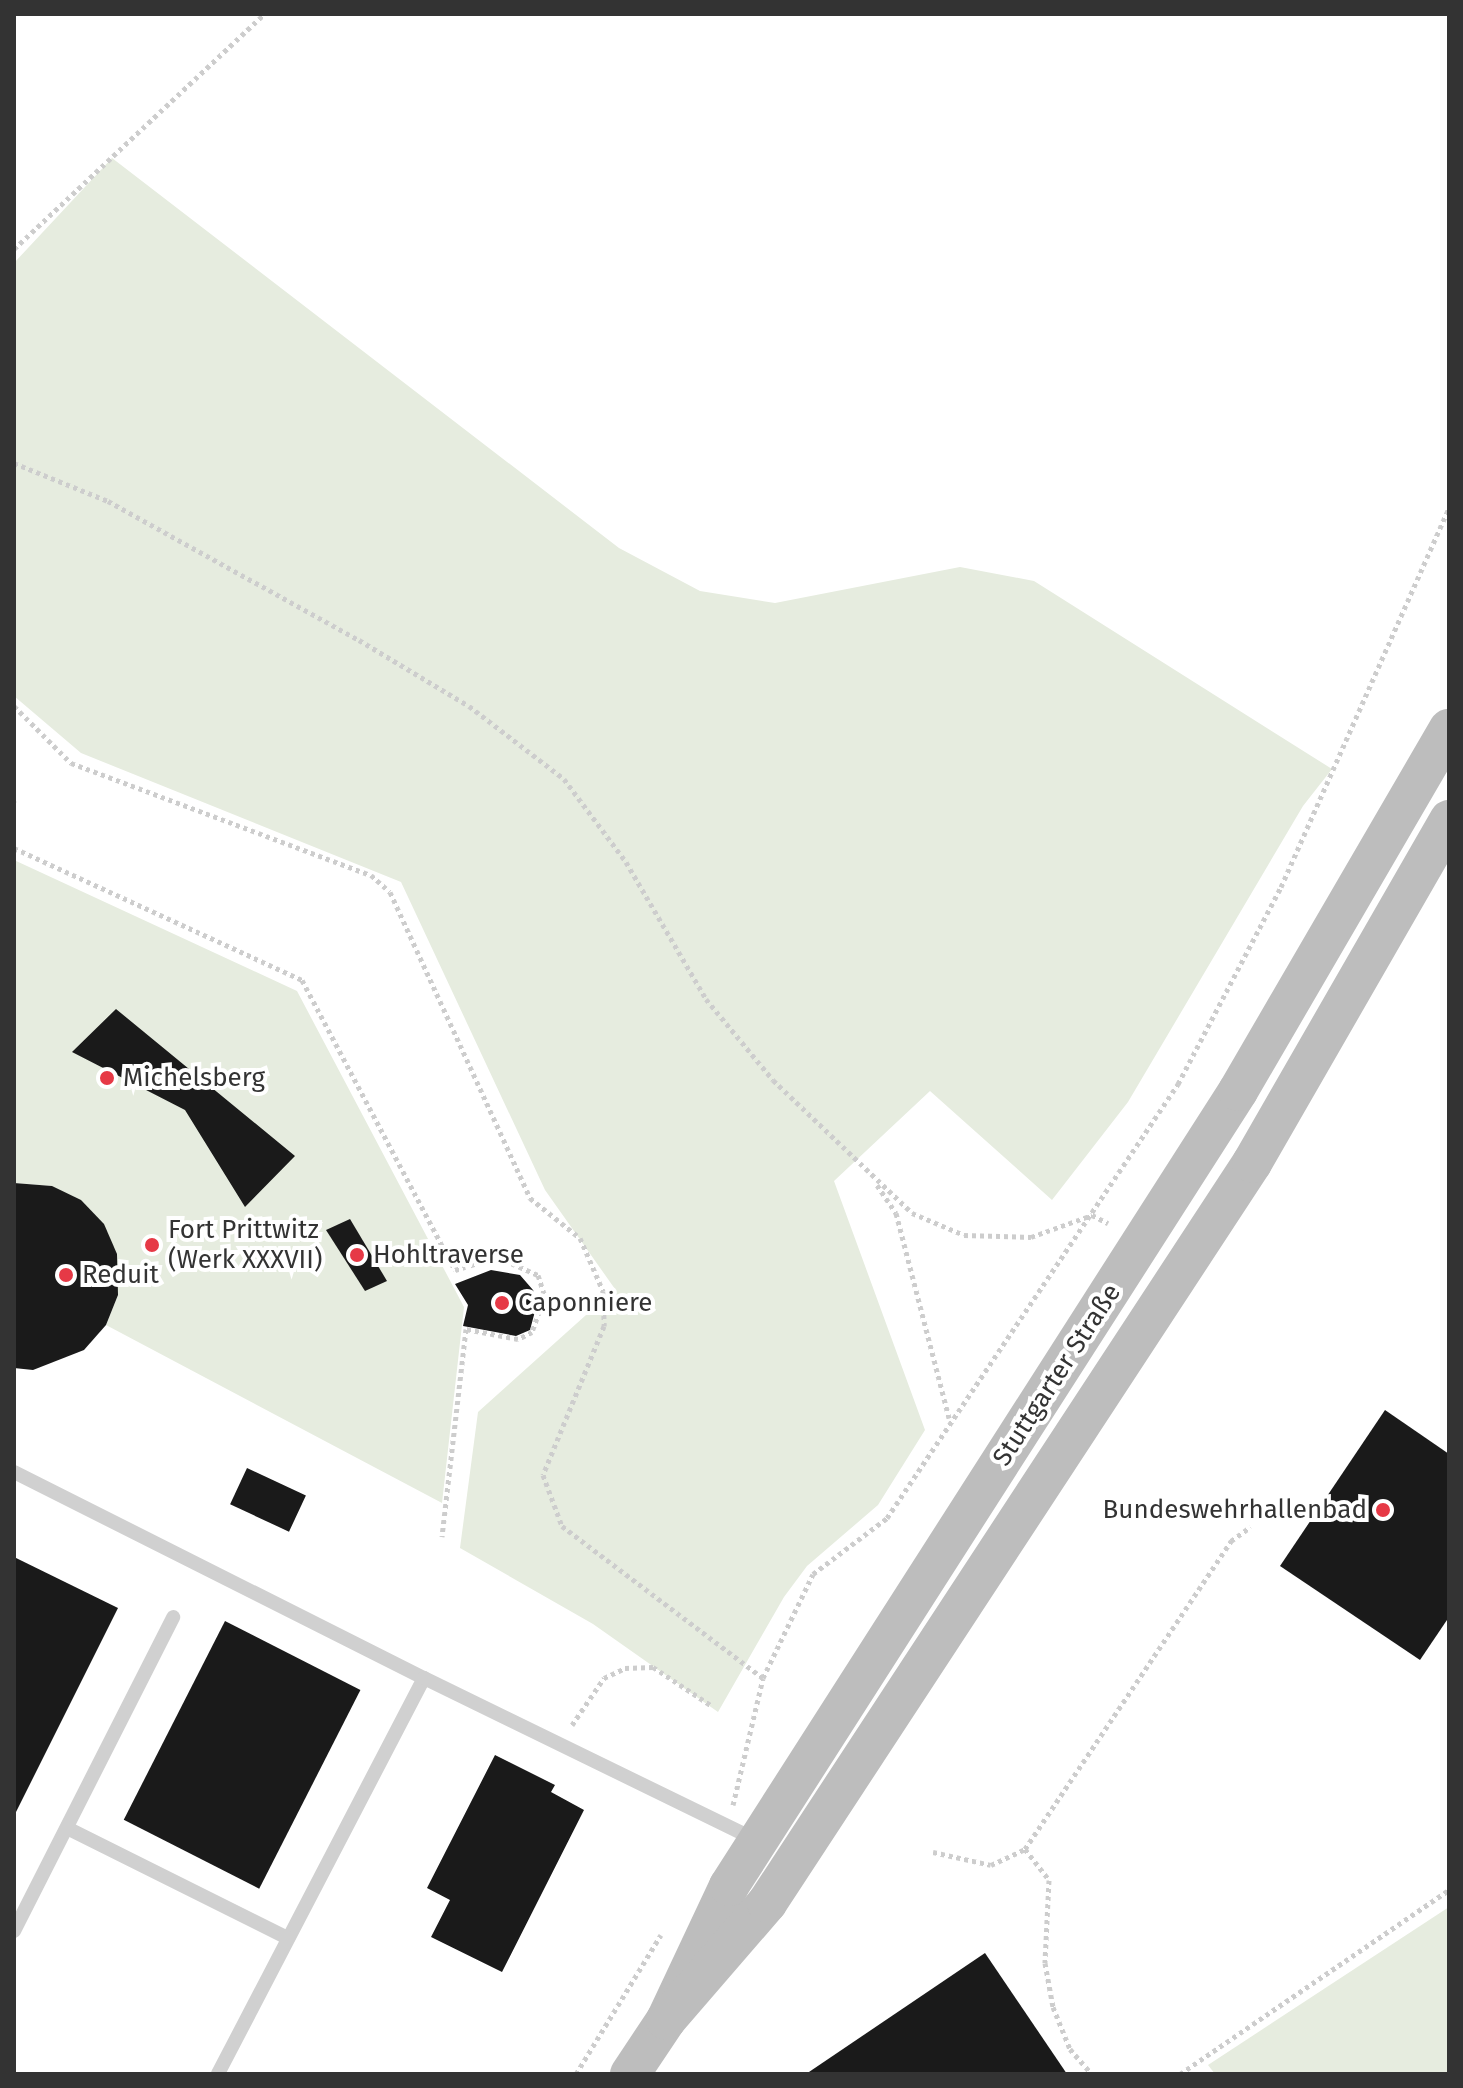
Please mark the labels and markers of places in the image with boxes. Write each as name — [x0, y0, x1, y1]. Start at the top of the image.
place label: Michelsberg — [123, 1062, 265, 1094]
marker: Michelsberg — [98, 1069, 116, 1087]
place label: Fort Prittwitz (Werk XXXVII) — [168, 1214, 322, 1276]
marker: Fort Prittwitz (Werk XXXVII) — [143, 1236, 161, 1254]
place label: Hohltraverse — [373, 1239, 524, 1271]
marker: Hohltraverse — [348, 1246, 366, 1264]
place label: Reduit — [82, 1259, 159, 1291]
marker: Reduit — [57, 1266, 75, 1284]
place label: Caponniere — [518, 1287, 652, 1319]
marker: Caponniere — [493, 1294, 511, 1312]
place label: Bundeswehrhallenbad — [1103, 1494, 1367, 1526]
marker: Bundeswehrhallenbad — [1374, 1501, 1392, 1519]

